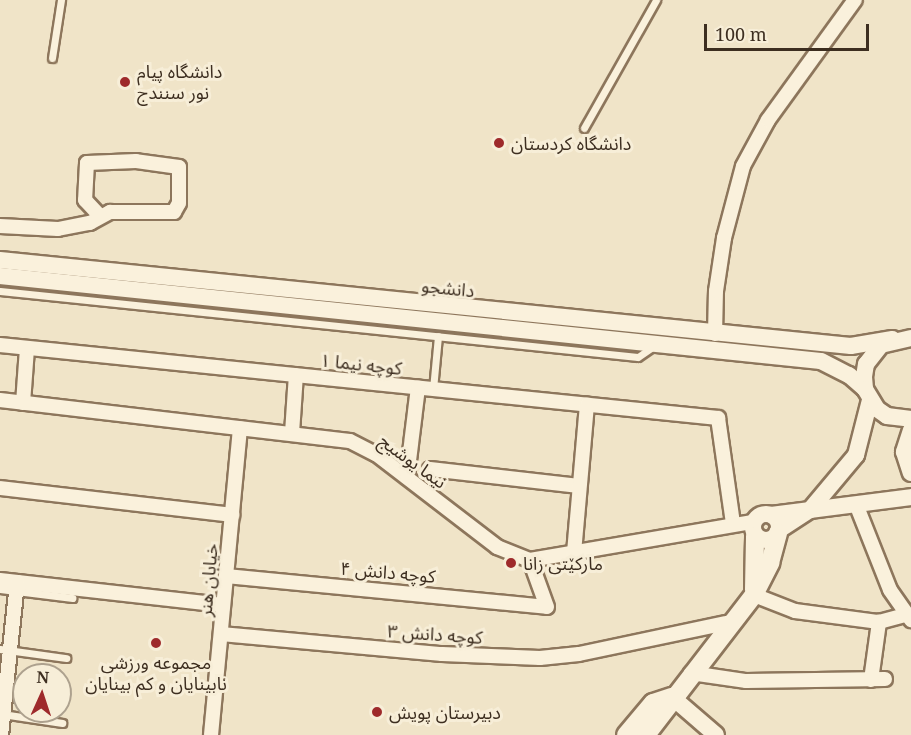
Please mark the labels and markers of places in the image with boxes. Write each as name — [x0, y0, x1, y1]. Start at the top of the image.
place label: دانشگاه پیام نور سنندج — [137, 61, 222, 104]
marker: دانشگاه پیام نور سنندج — [118, 75, 132, 89]
place label: دانشگاه کردستان — [511, 132, 631, 154]
marker: دانشگاه کردستان — [492, 136, 506, 150]
place label: مارکێتی زانا — [523, 552, 603, 574]
marker: مارکێتی زانا — [504, 556, 518, 570]
marker: مجموعه ورزشی نابینایان و کم بینایان — [149, 636, 163, 650]
place label: مجموعه ورزشی نابینایان و کم بینایان — [85, 652, 227, 694]
place label: دبیرستان پویش — [389, 701, 501, 723]
marker: دبیرستان پویش — [370, 705, 384, 719]

